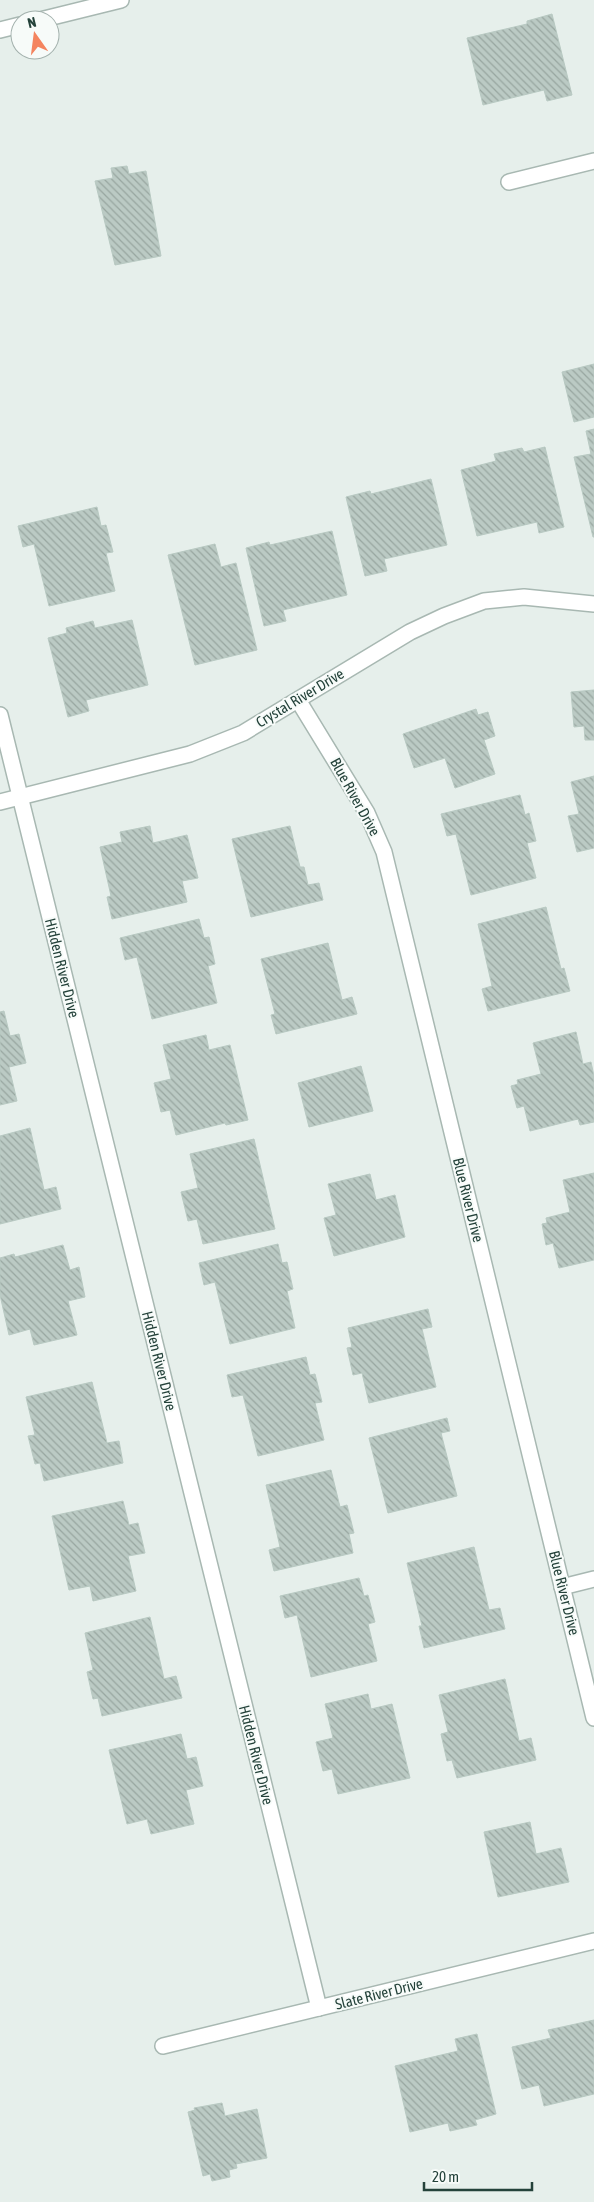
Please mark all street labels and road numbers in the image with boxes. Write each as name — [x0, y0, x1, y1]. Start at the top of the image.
street label: Crystal River Drive — [253, 665, 347, 730]
street label: Blue River Drive — [327, 755, 384, 839]
street label: Hidden River Drive — [42, 916, 83, 1020]
street label: Blue River Drive — [450, 1156, 487, 1244]
street label: Hidden River Drive — [139, 1309, 180, 1413]
street label: Blue River Drive — [546, 1549, 583, 1637]
street label: Hidden River Drive — [236, 1703, 277, 1807]
street label: Slate River Drive — [333, 1974, 425, 2013]

